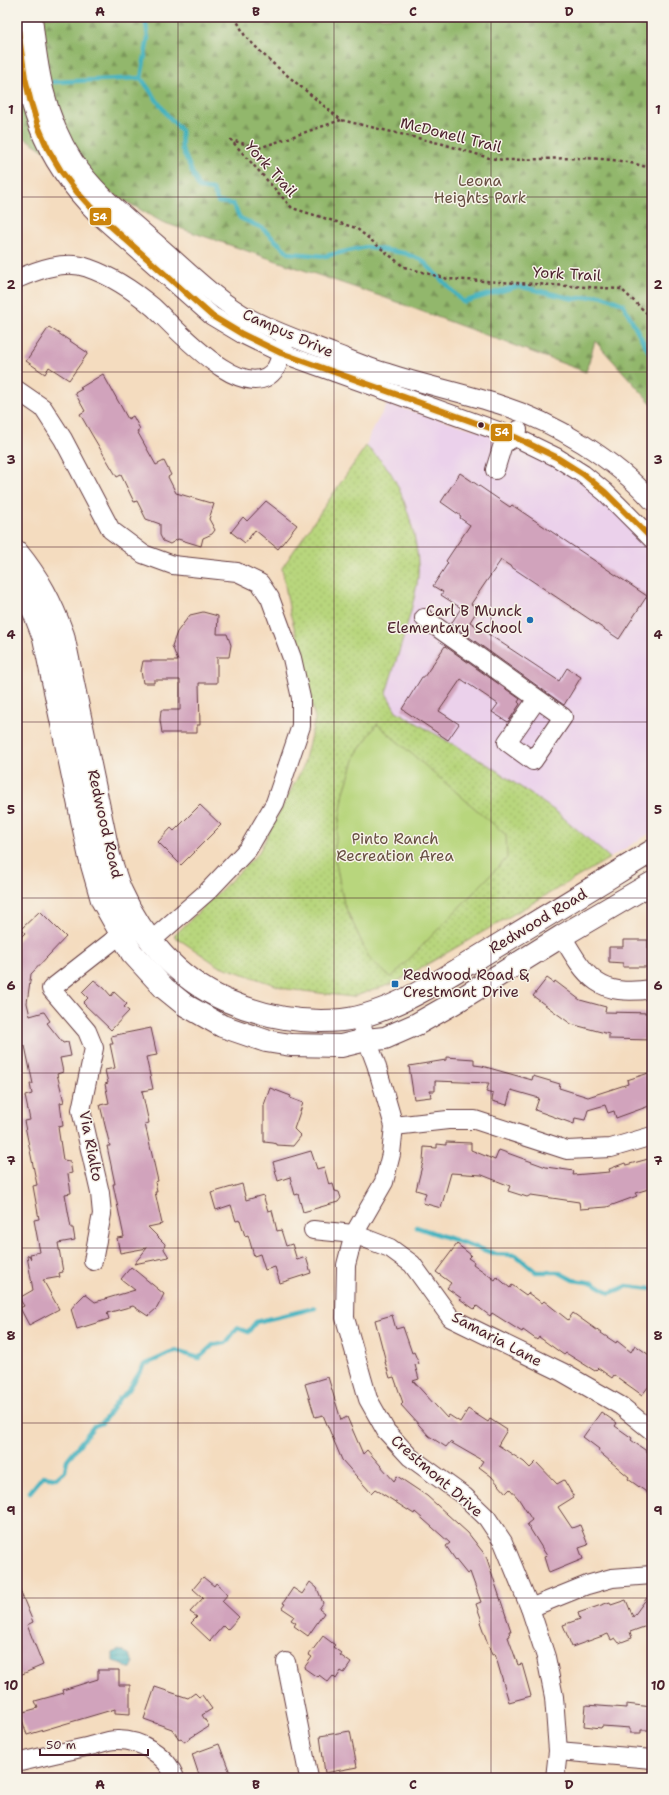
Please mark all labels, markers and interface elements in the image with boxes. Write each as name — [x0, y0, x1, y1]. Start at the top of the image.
text: A — [95, 3, 105, 20]
text: B — [252, 3, 260, 20]
text: C — [409, 3, 417, 20]
text: D — [564, 3, 574, 20]
text: 1 — [8, 101, 14, 118]
text: 1 — [655, 101, 661, 118]
street label: McDonell Trail — [398, 113, 504, 157]
street label: York Trail — [241, 137, 302, 202]
park label: Leona Heights Park — [434, 171, 526, 208]
line badge: 54 — [89, 207, 112, 226]
text: 54 — [93, 210, 108, 225]
street label: York Trail — [532, 262, 602, 286]
text: 2 — [6, 276, 16, 293]
text: 2 — [653, 276, 663, 293]
street label: Campus Drive — [239, 304, 337, 362]
unlabelled marker — [476, 420, 486, 430]
line badge: 54 — [490, 423, 513, 442]
text: 54 — [495, 425, 510, 440]
text: 3 — [6, 451, 16, 468]
text: 3 — [653, 451, 663, 468]
place label: Carl B Munck Elementary School — [387, 601, 522, 638]
marker: Carl B Munck Elementary School — [525, 615, 535, 625]
text: 4 — [6, 626, 16, 643]
text: 4 — [653, 626, 663, 643]
street label: Redwood Road — [83, 768, 127, 881]
text: 5 — [7, 801, 15, 818]
text: 5 — [654, 801, 662, 818]
park label: Pinto Ranch Recreation Area — [336, 829, 454, 866]
street label: Redwood Road — [485, 884, 591, 958]
place label: Redwood Road & Crestmont Drive — [403, 965, 529, 1002]
text: 6 — [6, 977, 16, 994]
text: 6 — [653, 977, 663, 994]
marker: Redwood Road & Crestmont Drive — [390, 979, 400, 989]
street label: Via Rialto — [74, 1109, 108, 1183]
text: 7 — [6, 1152, 16, 1169]
text: 7 — [653, 1152, 663, 1169]
street label: Samaria Lane — [448, 1307, 546, 1371]
text: 8 — [6, 1327, 16, 1344]
text: 8 — [653, 1327, 663, 1344]
street label: Crestmont Drive — [387, 1430, 487, 1522]
text: 9 — [6, 1502, 16, 1519]
text: 9 — [653, 1502, 663, 1519]
text: 10 — [4, 1677, 18, 1694]
text: 10 — [651, 1677, 665, 1694]
scale bar — [40, 1731, 148, 1757]
text: 50 m — [46, 1737, 76, 1753]
text: A — [95, 1776, 105, 1793]
text: B — [252, 1776, 260, 1793]
text: C — [409, 1776, 417, 1793]
text: D — [564, 1776, 574, 1793]

